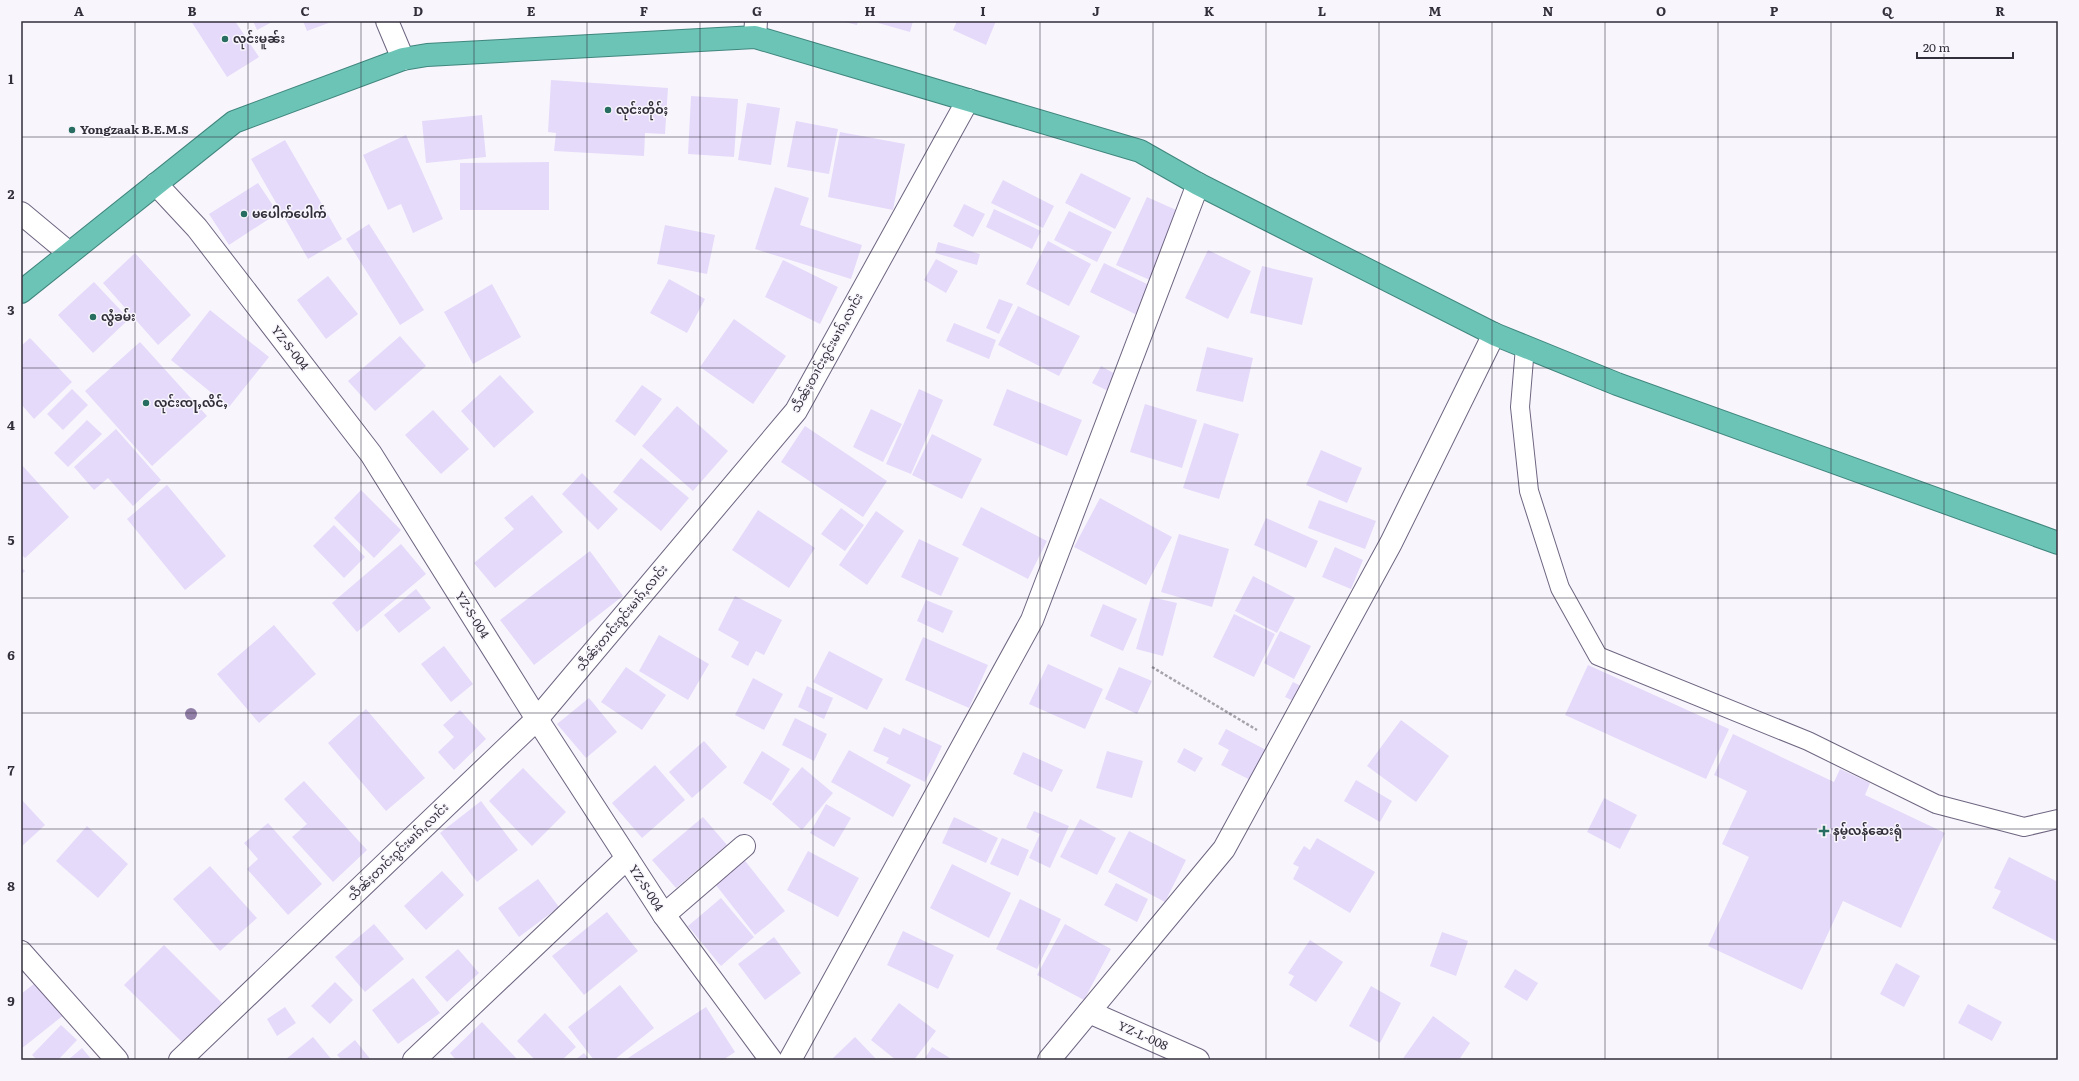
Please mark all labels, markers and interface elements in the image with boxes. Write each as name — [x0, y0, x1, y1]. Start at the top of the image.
text: A — [74, 1, 84, 20]
text: B — [188, 1, 197, 20]
text: C — [300, 1, 310, 20]
text: D — [413, 1, 423, 20]
text: E — [527, 1, 536, 20]
text: F — [640, 1, 648, 20]
text: G — [752, 1, 762, 20]
text: H — [865, 1, 876, 20]
text: I — [980, 1, 986, 20]
text: J — [1092, 1, 1100, 20]
text: K — [1204, 1, 1215, 20]
text: L — [1318, 1, 1326, 20]
text: M — [1429, 1, 1442, 20]
text: N — [1543, 1, 1554, 20]
text: O — [1656, 1, 1666, 20]
text: P — [1770, 1, 1779, 20]
text: Q — [1882, 1, 1894, 20]
text: R — [1995, 1, 2005, 20]
place label: လုင်းမူၼ်း — [233, 29, 285, 50]
marker: လုင်းမူၼ်း — [220, 34, 230, 44]
scale bar — [1917, 34, 2013, 60]
text: 20 m — [1923, 38, 1950, 56]
text: 1 — [8, 69, 14, 88]
place label: လုင်းတိုဝ်ႈ — [616, 100, 668, 121]
marker: လုင်းတိုဝ်ႈ — [603, 105, 613, 115]
place label: Yongzaak B.E.M.S — [80, 120, 189, 138]
marker: Yongzaak B.E.M.S — [67, 125, 77, 135]
text: 2 — [8, 184, 15, 203]
place label: မပေါက်ပေါက် — [252, 204, 327, 222]
marker: မပေါက်ပေါက် — [239, 209, 249, 219]
street label: သဵၼ်ႈတၢင်းၵွင်းမၢၵ်ႇလၢင်း — [786, 289, 868, 417]
text: 3 — [7, 300, 15, 319]
place label: လွႆၶမ်း — [101, 307, 136, 327]
marker: လွႆၶမ်း — [88, 312, 98, 322]
street label: YZ-S-004 — [268, 321, 314, 374]
place label: လုင်းၸႃႇလိင်ႇ — [154, 393, 228, 414]
marker: လုင်းၸႃႇလိင်ႇ — [141, 398, 151, 408]
text: 4 — [7, 415, 15, 434]
text: 5 — [7, 530, 15, 549]
street label: သဵၼ်ႈတၢင်းၵွင်းမၢၵ်ႇလၢင်း — [571, 560, 673, 676]
street label: YZ-S-004 — [451, 588, 495, 642]
text: 6 — [7, 645, 15, 664]
text: 7 — [7, 760, 15, 779]
street label: သဵၼ်ႈတၢင်းၵွင်းမၢၵ်ႇလၢင်း — [343, 798, 453, 906]
place label: နမ့်လန်ဆေးရုံ — [1833, 821, 1902, 842]
marker: နမ့်လန်ဆေးရုံ — [1818, 825, 1830, 837]
street label: YZ-S-004 — [625, 861, 669, 915]
text: 8 — [7, 876, 15, 895]
text: 9 — [7, 991, 15, 1010]
street label: YZ-L-008 — [1115, 1016, 1172, 1054]

